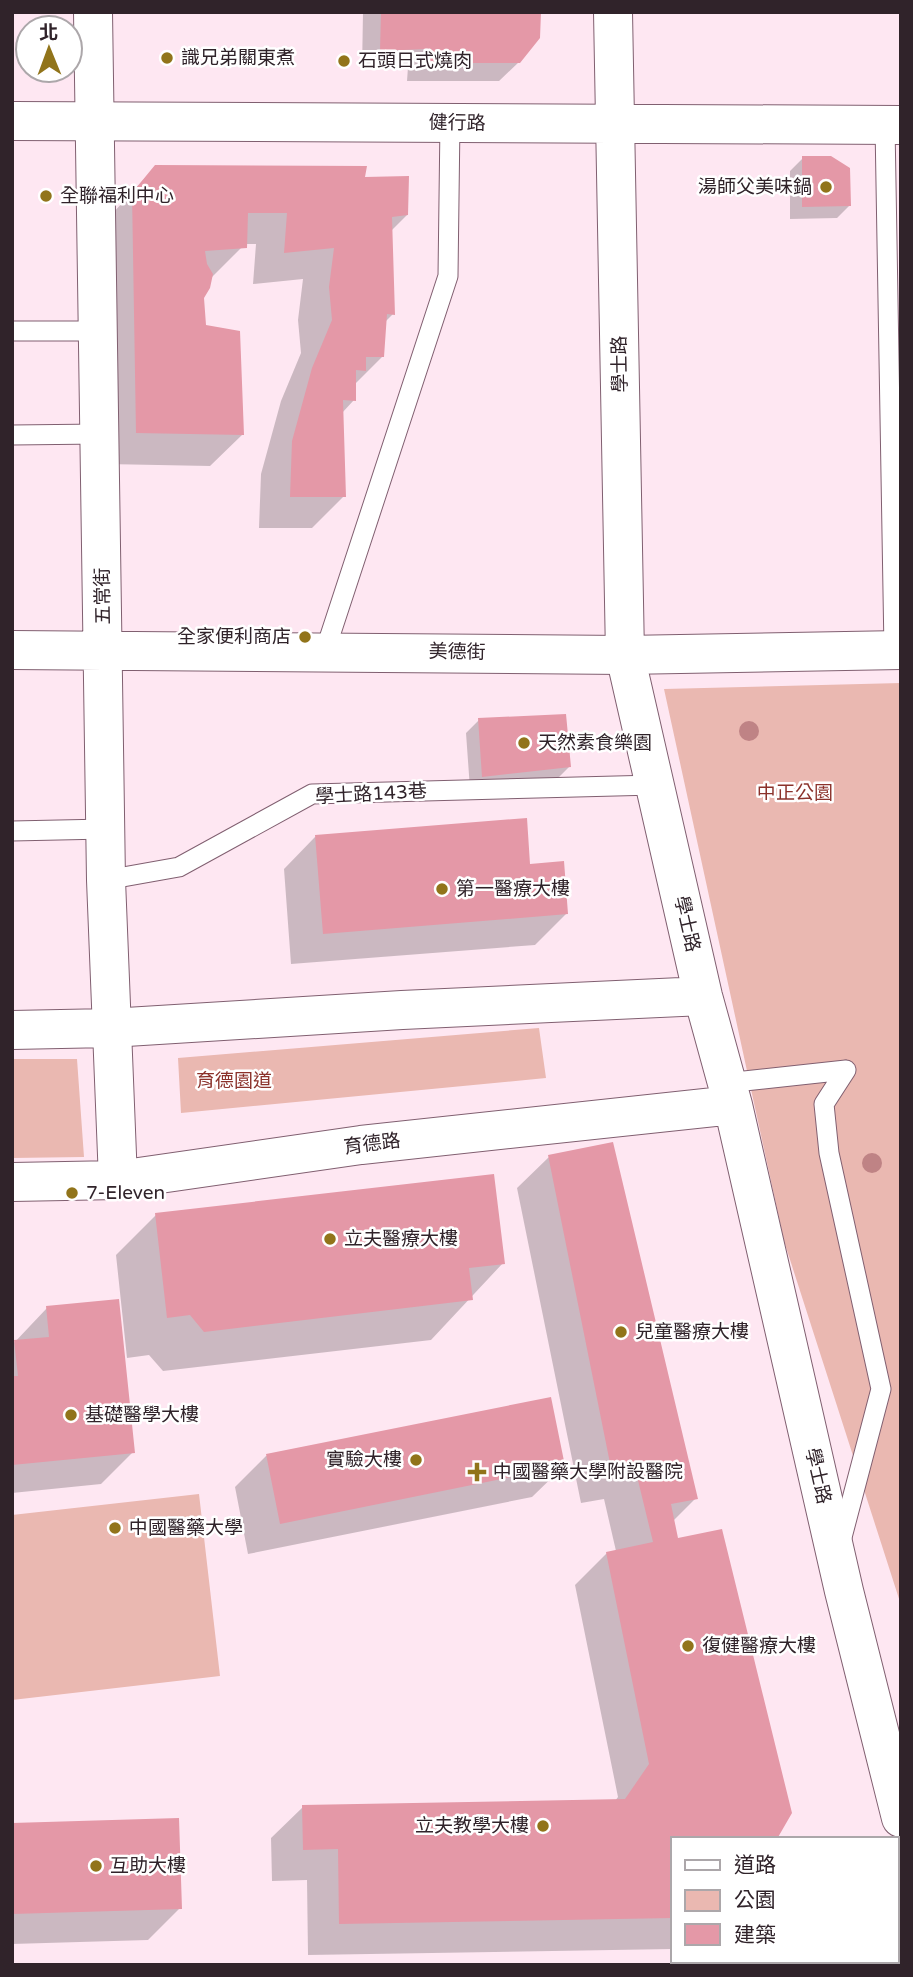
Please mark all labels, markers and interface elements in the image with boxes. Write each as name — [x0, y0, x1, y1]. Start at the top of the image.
north arrow — [14, 14, 84, 84]
text: 北 — [39, 22, 58, 44]
place label: 識兄弟關東煮 — [181, 47, 295, 69]
marker: 識兄弟關東煮 — [159, 50, 175, 66]
place label: 石頭日式燒肉 — [358, 50, 472, 72]
marker: 石頭日式燒肉 — [336, 53, 352, 69]
street label: 健行路 — [428, 112, 486, 134]
place label: 湯師父美味鍋 — [698, 176, 812, 198]
marker: 湯師父美味鍋 — [818, 179, 834, 195]
place label: 全聯福利中心 — [60, 185, 174, 207]
marker: 全聯福利中心 — [38, 188, 54, 204]
street label: 學士路 — [609, 335, 631, 393]
street label: 五常街 — [92, 567, 114, 625]
place label: 全家便利商店 — [177, 626, 291, 648]
marker: 全家便利商店 — [297, 629, 313, 645]
street label: 美德街 — [428, 641, 486, 663]
place label: 天然素食樂園 — [538, 732, 652, 754]
marker: 天然素食樂園 — [516, 735, 532, 751]
street label: 學士路143巷 — [315, 780, 427, 808]
park label: 中正公園 — [757, 782, 833, 804]
place label: 第一醫療大樓 — [456, 878, 570, 900]
marker: 第一醫療大樓 — [434, 881, 450, 897]
street label: 學士路 — [670, 894, 704, 954]
park label: 育德園道 — [196, 1070, 272, 1092]
street label: 育德路 — [342, 1130, 402, 1158]
place label: 7-Eleven — [86, 1182, 165, 1204]
marker: 7-Eleven — [64, 1185, 80, 1201]
place label: 立夫醫療大樓 — [344, 1228, 458, 1250]
marker: 立夫醫療大樓 — [322, 1231, 338, 1247]
place label: 兒童醫療大樓 — [635, 1321, 749, 1343]
marker: 兒童醫療大樓 — [613, 1324, 629, 1340]
place label: 基礎醫學大樓 — [85, 1404, 199, 1426]
marker: 基礎醫學大樓 — [63, 1407, 79, 1423]
street label: 學士路 — [801, 1446, 835, 1506]
place label: 實驗大樓 — [326, 1449, 402, 1471]
marker: 實驗大樓 — [408, 1452, 424, 1468]
place label: 中國醫藥大學附設醫院 — [493, 1461, 683, 1483]
marker: 中國醫藥大學附設醫院 — [467, 1462, 487, 1482]
place label: 中國醫藥大學 — [129, 1517, 243, 1539]
marker: 中國醫藥大學 — [107, 1520, 123, 1536]
place label: 復健醫療大樓 — [702, 1635, 816, 1657]
marker: 復健醫療大樓 — [680, 1638, 696, 1654]
place label: 立夫教學大樓 — [415, 1815, 529, 1837]
marker: 立夫教學大樓 — [535, 1818, 551, 1834]
legend — [671, 1837, 899, 1963]
text: 道路 — [734, 1853, 776, 1878]
place label: 互助大樓 — [110, 1855, 186, 1877]
marker: 互助大樓 — [88, 1858, 104, 1874]
text: 公園 — [734, 1888, 776, 1913]
text: 建築 — [734, 1923, 776, 1948]

